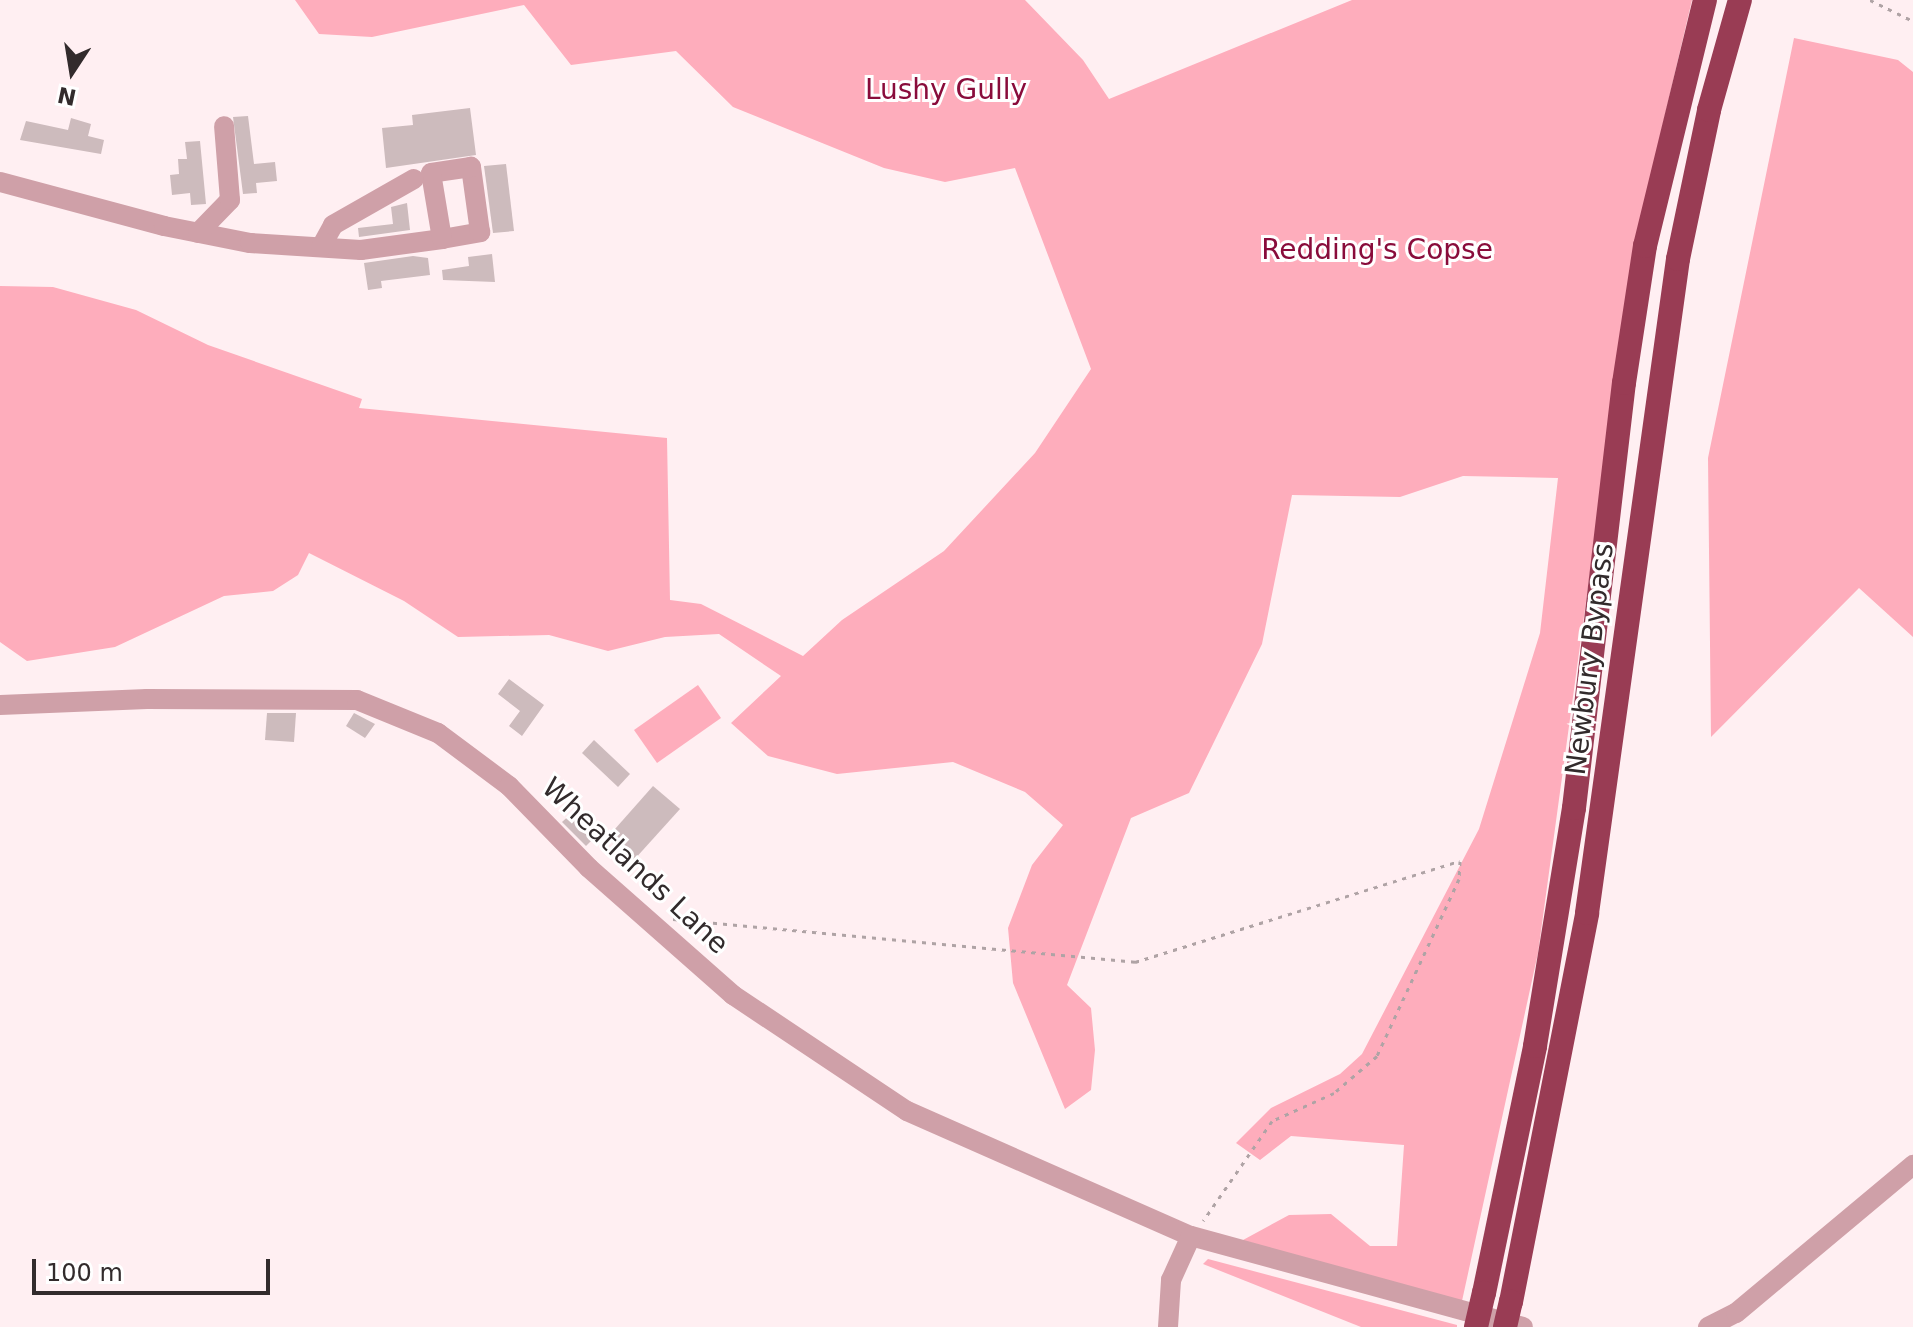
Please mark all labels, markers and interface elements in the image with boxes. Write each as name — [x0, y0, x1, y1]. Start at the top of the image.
north arrow — [32, 32, 112, 112]
park label: Lushy Gully — [865, 73, 1027, 107]
text: N — [55, 82, 79, 110]
park label: Redding's Copse — [1261, 233, 1493, 267]
street label: Newbury Bypass — [1559, 541, 1621, 777]
street label: Wheatlands Lane — [535, 771, 735, 961]
scale bar — [36, 1243, 274, 1293]
text: 100 m — [46, 1259, 123, 1287]

